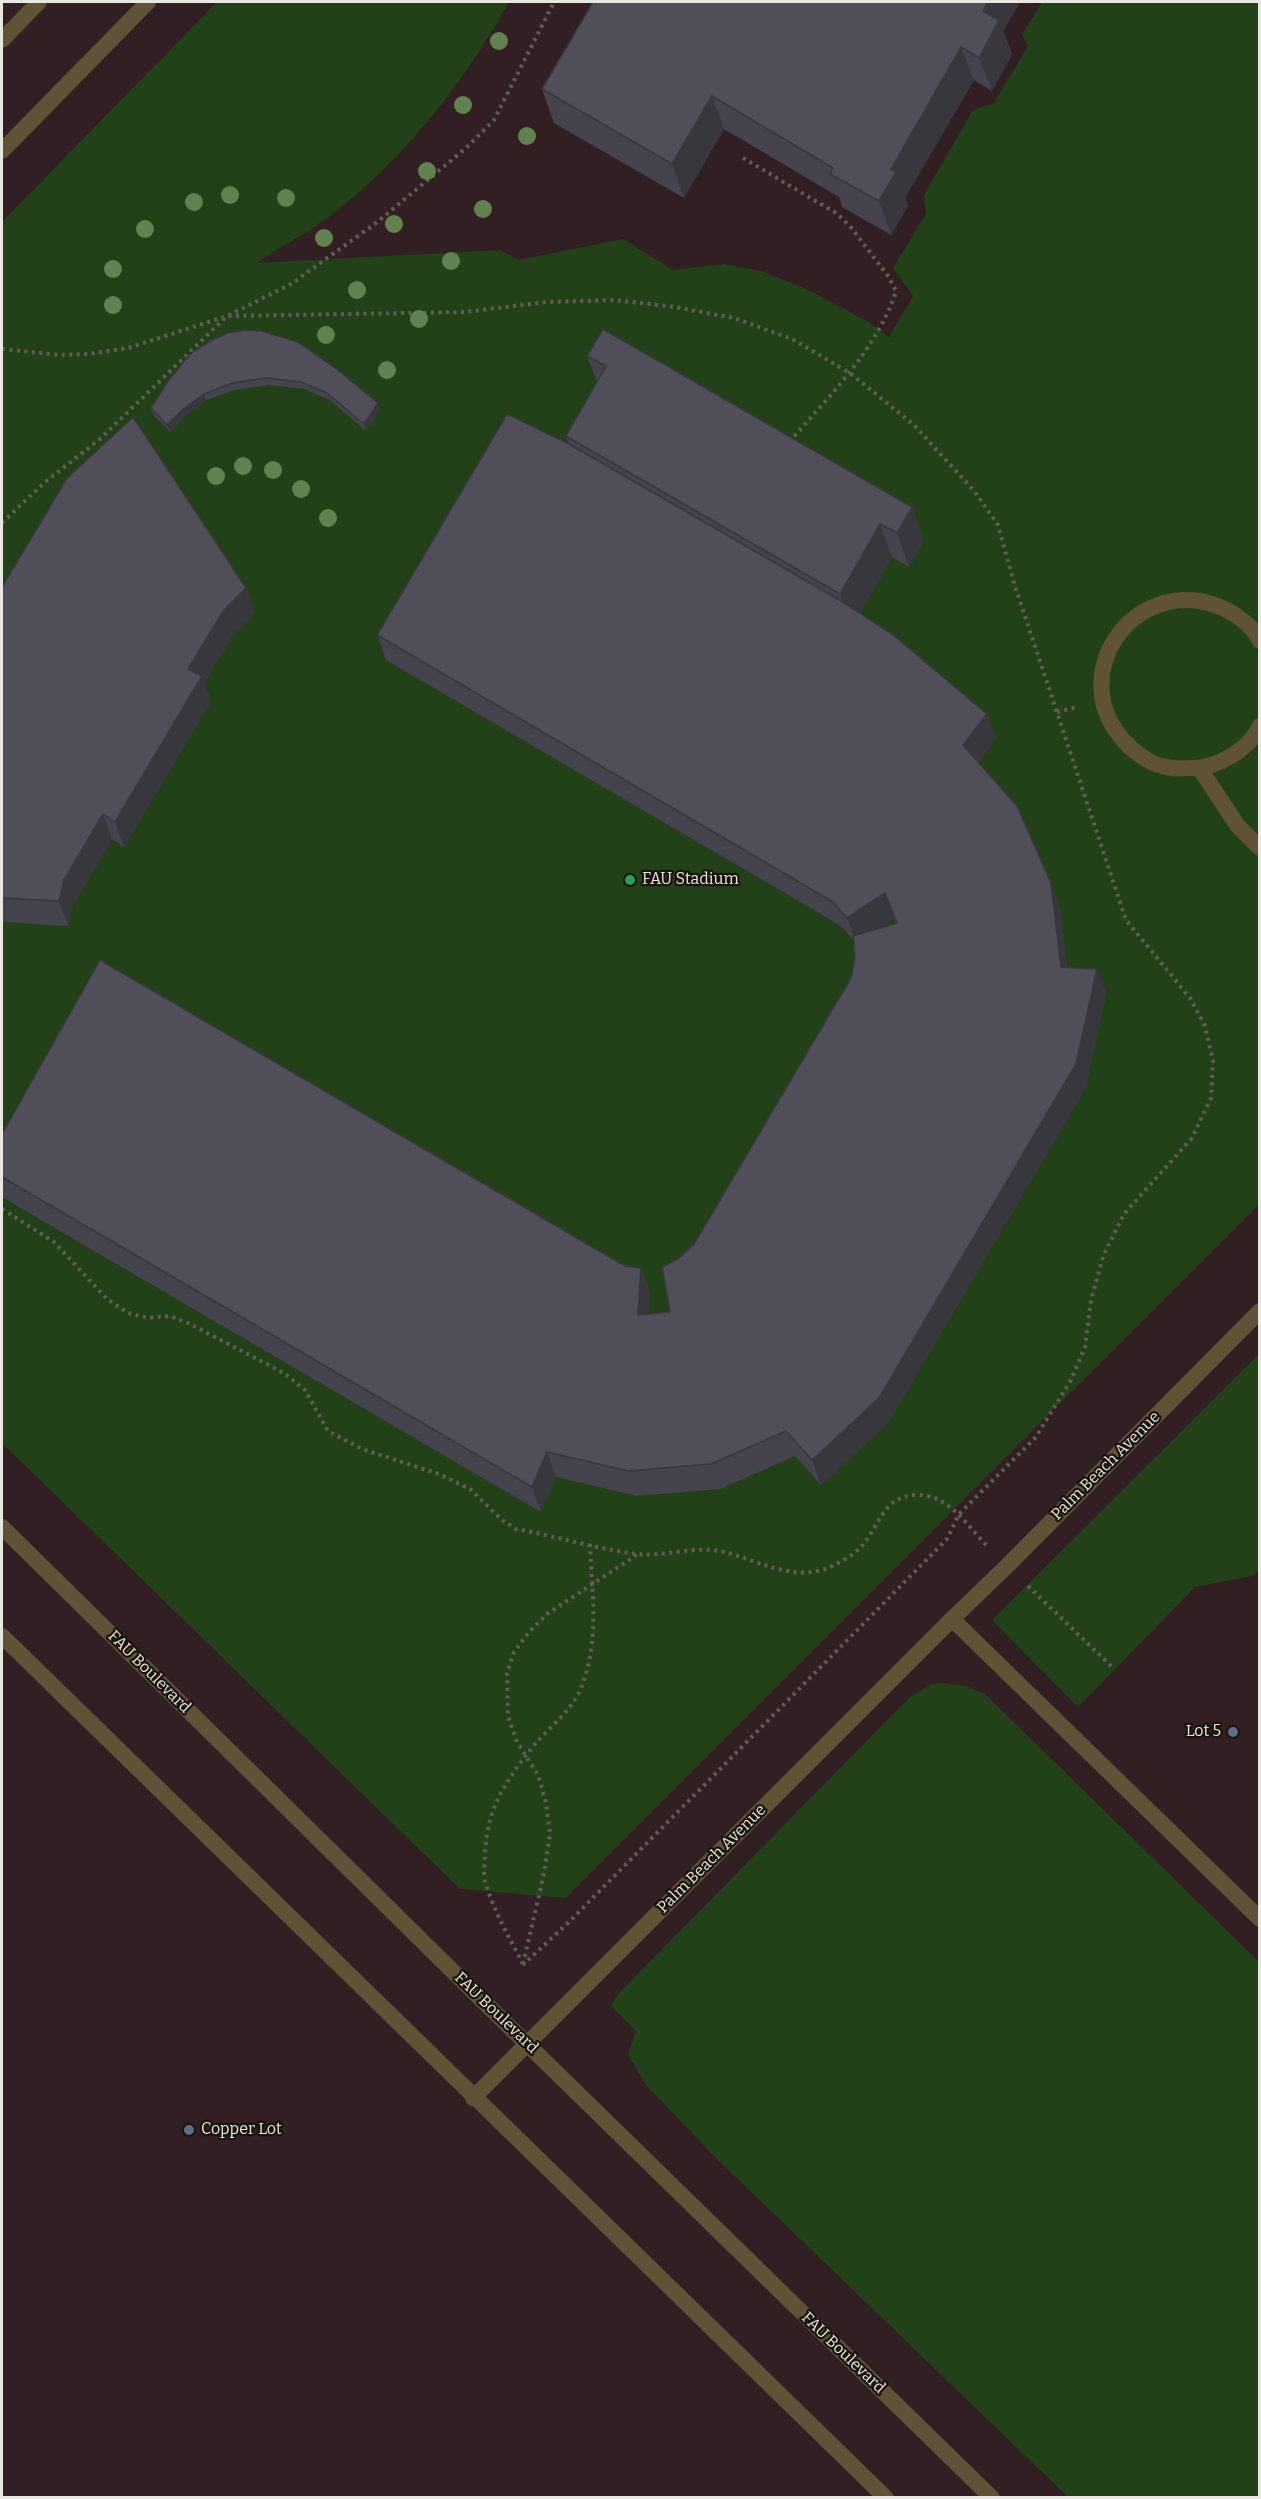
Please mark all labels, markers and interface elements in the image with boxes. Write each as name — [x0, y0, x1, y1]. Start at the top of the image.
place label: FAU Stadium — [642, 870, 739, 890]
marker: FAU Stadium — [623, 873, 637, 887]
street label: Palm Beach Avenue — [1048, 1408, 1164, 1524]
street label: FAU Boulevard — [104, 1627, 194, 1717]
place label: Lot 5 — [1186, 1722, 1221, 1742]
marker: Lot 5 — [1226, 1725, 1240, 1739]
street label: Palm Beach Avenue — [654, 1801, 770, 1917]
street label: FAU Boulevard — [450, 1968, 542, 2058]
place label: Copper Lot — [201, 2120, 282, 2140]
marker: Copper Lot — [182, 2123, 196, 2137]
street label: FAU Boulevard — [797, 2308, 889, 2398]

